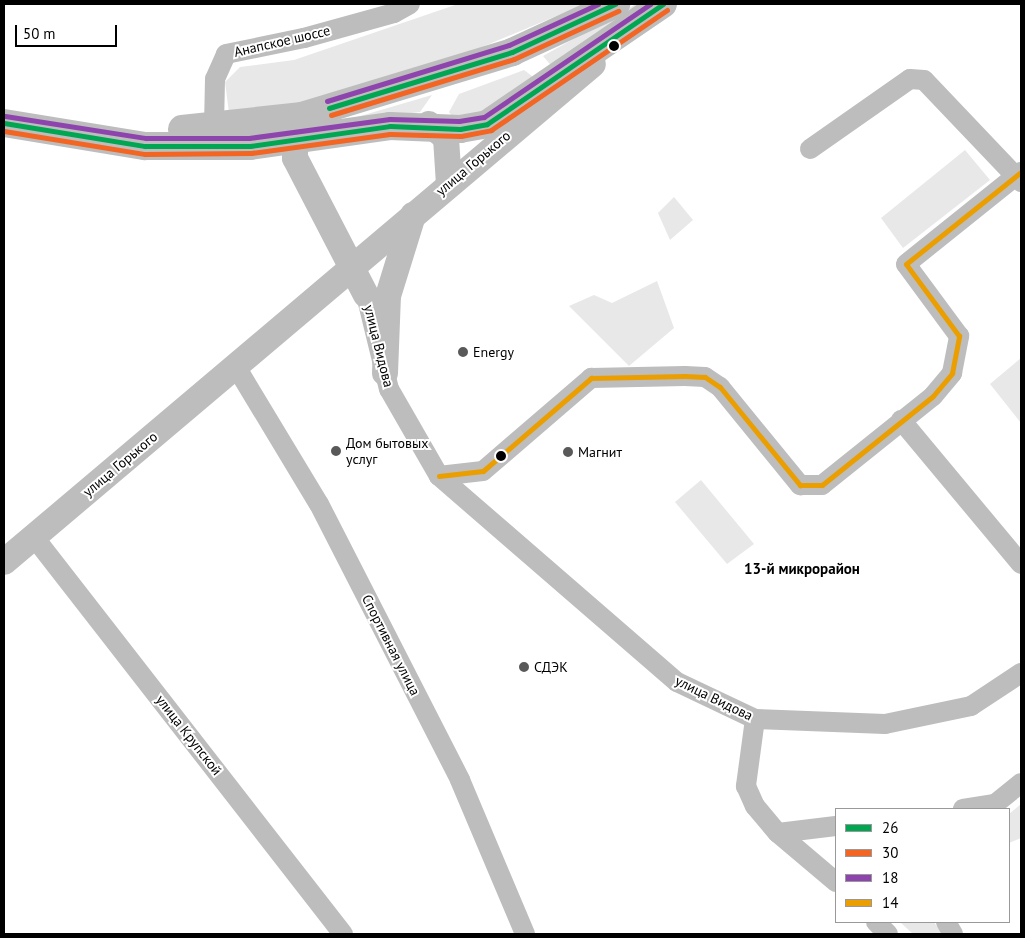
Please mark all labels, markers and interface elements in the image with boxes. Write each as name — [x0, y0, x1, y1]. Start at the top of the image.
scale bar — [18, 15, 120, 47]
street label: Анапское шоссе — [232, 22, 332, 60]
text: 50 m — [23, 24, 56, 43]
unlabelled marker — [609, 41, 619, 51]
street label: улица Горького — [432, 127, 514, 199]
street label: улица Видова — [361, 303, 397, 389]
place label: Energy — [473, 344, 514, 360]
marker: Energy — [457, 346, 469, 358]
street label: улица Горького — [79, 428, 161, 500]
place label: Дом бытовых услуг — [346, 435, 428, 468]
place label: Магнит — [578, 444, 622, 460]
marker: Дом бытовых услуг — [330, 445, 342, 457]
marker: Магнит — [562, 446, 574, 458]
unlabelled marker — [496, 451, 506, 461]
district label: 13-й микрорайон — [744, 560, 860, 578]
street label: Спортивная улица — [358, 592, 424, 698]
place label: СДЭК — [534, 659, 568, 675]
marker: СДЭК — [518, 661, 530, 673]
street label: улица Видова — [672, 672, 756, 724]
street label: улица Крупской — [152, 691, 226, 779]
legend — [835, 808, 1010, 923]
text: 26 — [882, 818, 898, 837]
text: 30 — [882, 843, 898, 862]
text: 18 — [882, 868, 898, 887]
text: 14 — [882, 893, 898, 912]

